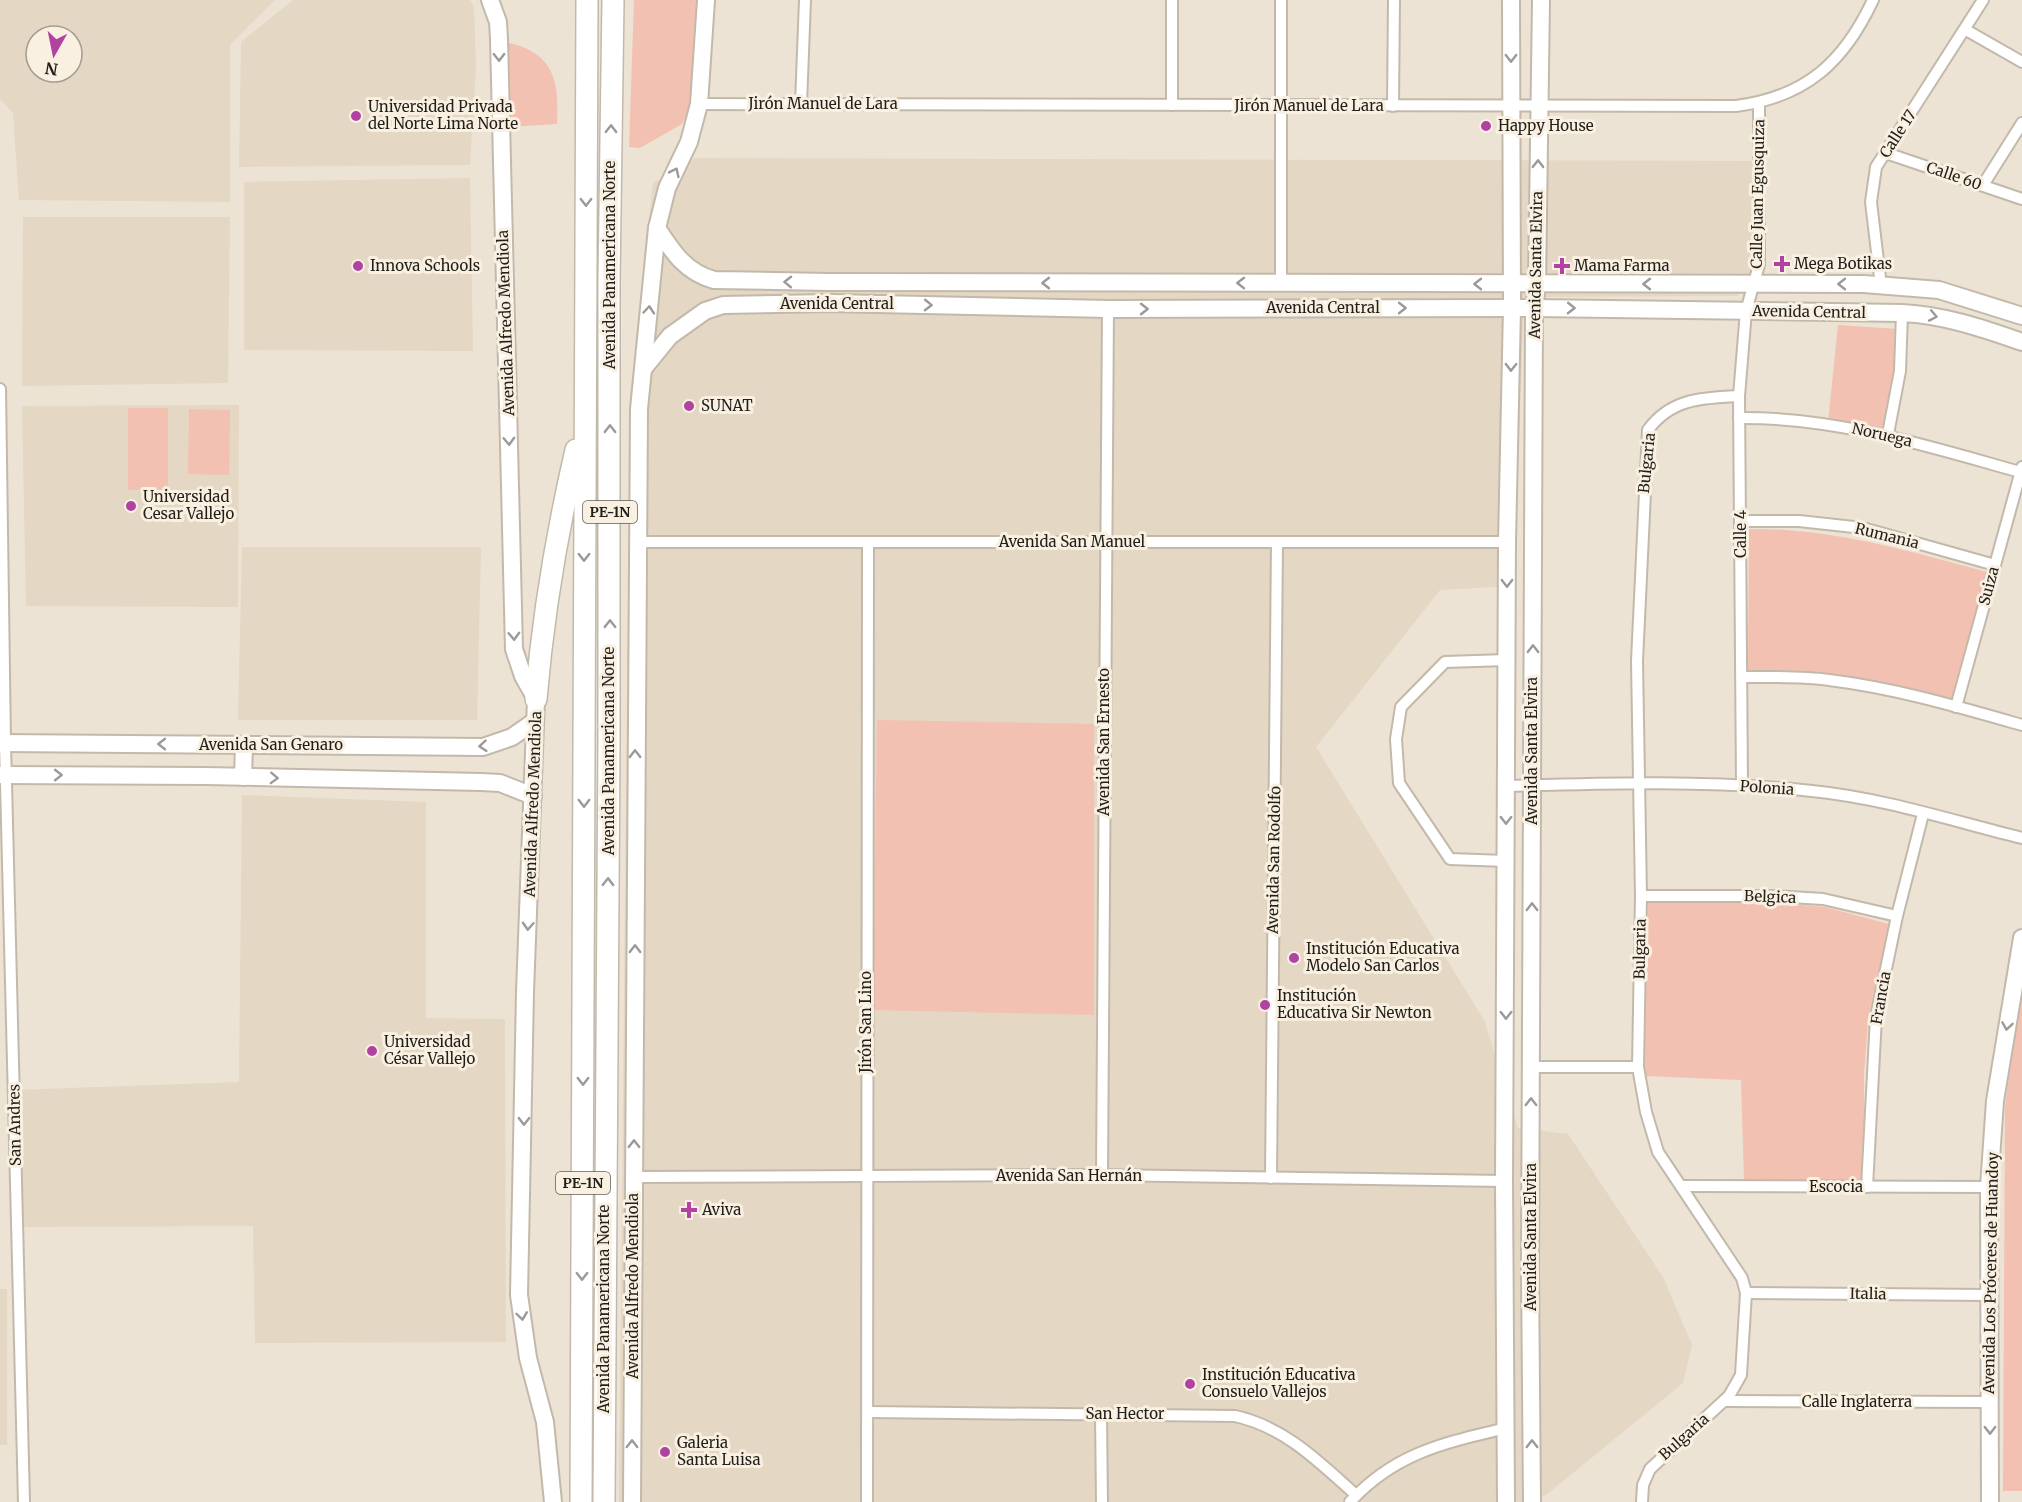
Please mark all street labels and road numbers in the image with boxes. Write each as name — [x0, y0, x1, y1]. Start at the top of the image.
street label: Jirón Manuel de Lara — [747, 94, 898, 113]
street label: Jirón Manuel de Lara — [1233, 96, 1384, 115]
street label: Calle 17 — [1875, 106, 1920, 161]
street label: Calle Juan Egusquiza — [1747, 119, 1768, 269]
street label: Calle 60 — [1924, 157, 1984, 194]
street label: Avenida Panamericana Norte — [600, 161, 619, 370]
street label: Avenida Santa Elvira — [1525, 191, 1546, 340]
street label: Avenida Alfredo Mendiola — [493, 230, 518, 417]
street label: Avenida Central — [779, 294, 894, 313]
street label: Avenida Central — [1265, 298, 1380, 317]
street label: Avenida Central — [1751, 301, 1866, 322]
street label: Noruega — [1850, 418, 1914, 451]
street label: Bulgaria — [1634, 432, 1659, 494]
road number: PE-1N — [583, 501, 637, 523]
street label: Calle 4 — [1731, 510, 1750, 558]
street label: Rumania — [1853, 518, 1921, 553]
street label: Avenida San Manuel — [998, 532, 1146, 551]
street label: Suiza — [1974, 564, 2003, 607]
street label: Avenida Panamericana Norte — [599, 647, 618, 856]
street label: Avenida San Ernesto — [1094, 668, 1113, 817]
street label: Avenida Santa Elvira — [1522, 677, 1541, 826]
street label: Avenida Alfredo Mendiola — [520, 711, 545, 898]
street label: Avenida San Genaro — [198, 735, 343, 754]
street label: Polonia — [1739, 776, 1795, 799]
street label: Avenida San Rodolfo — [1263, 786, 1284, 935]
street label: Belgica — [1744, 886, 1797, 907]
street label: Bulgaria — [1629, 918, 1650, 979]
street label: Francia — [1866, 970, 1895, 1026]
street label: Jirón San Lino — [856, 971, 875, 1074]
street label: San Andres — [4, 1084, 25, 1166]
street label: Avenida Los Próceres de Huandoy — [1979, 1151, 2002, 1395]
street label: Avenida Santa Elvira — [1521, 1163, 1540, 1312]
street label: Avenida San Hernán — [995, 1166, 1142, 1185]
road number: PE-1N — [556, 1172, 610, 1194]
street label: Escocia — [1809, 1177, 1863, 1196]
street label: Avenida Alfredo Mendiola — [623, 1193, 642, 1380]
street label: Avenida Panamericana Norte — [594, 1205, 613, 1414]
street label: Italia — [1849, 1284, 1887, 1303]
street label: Calle Inglaterra — [1802, 1392, 1912, 1411]
street label: San Hector — [1085, 1404, 1165, 1423]
street label: Bulgaria — [1655, 1409, 1713, 1464]

